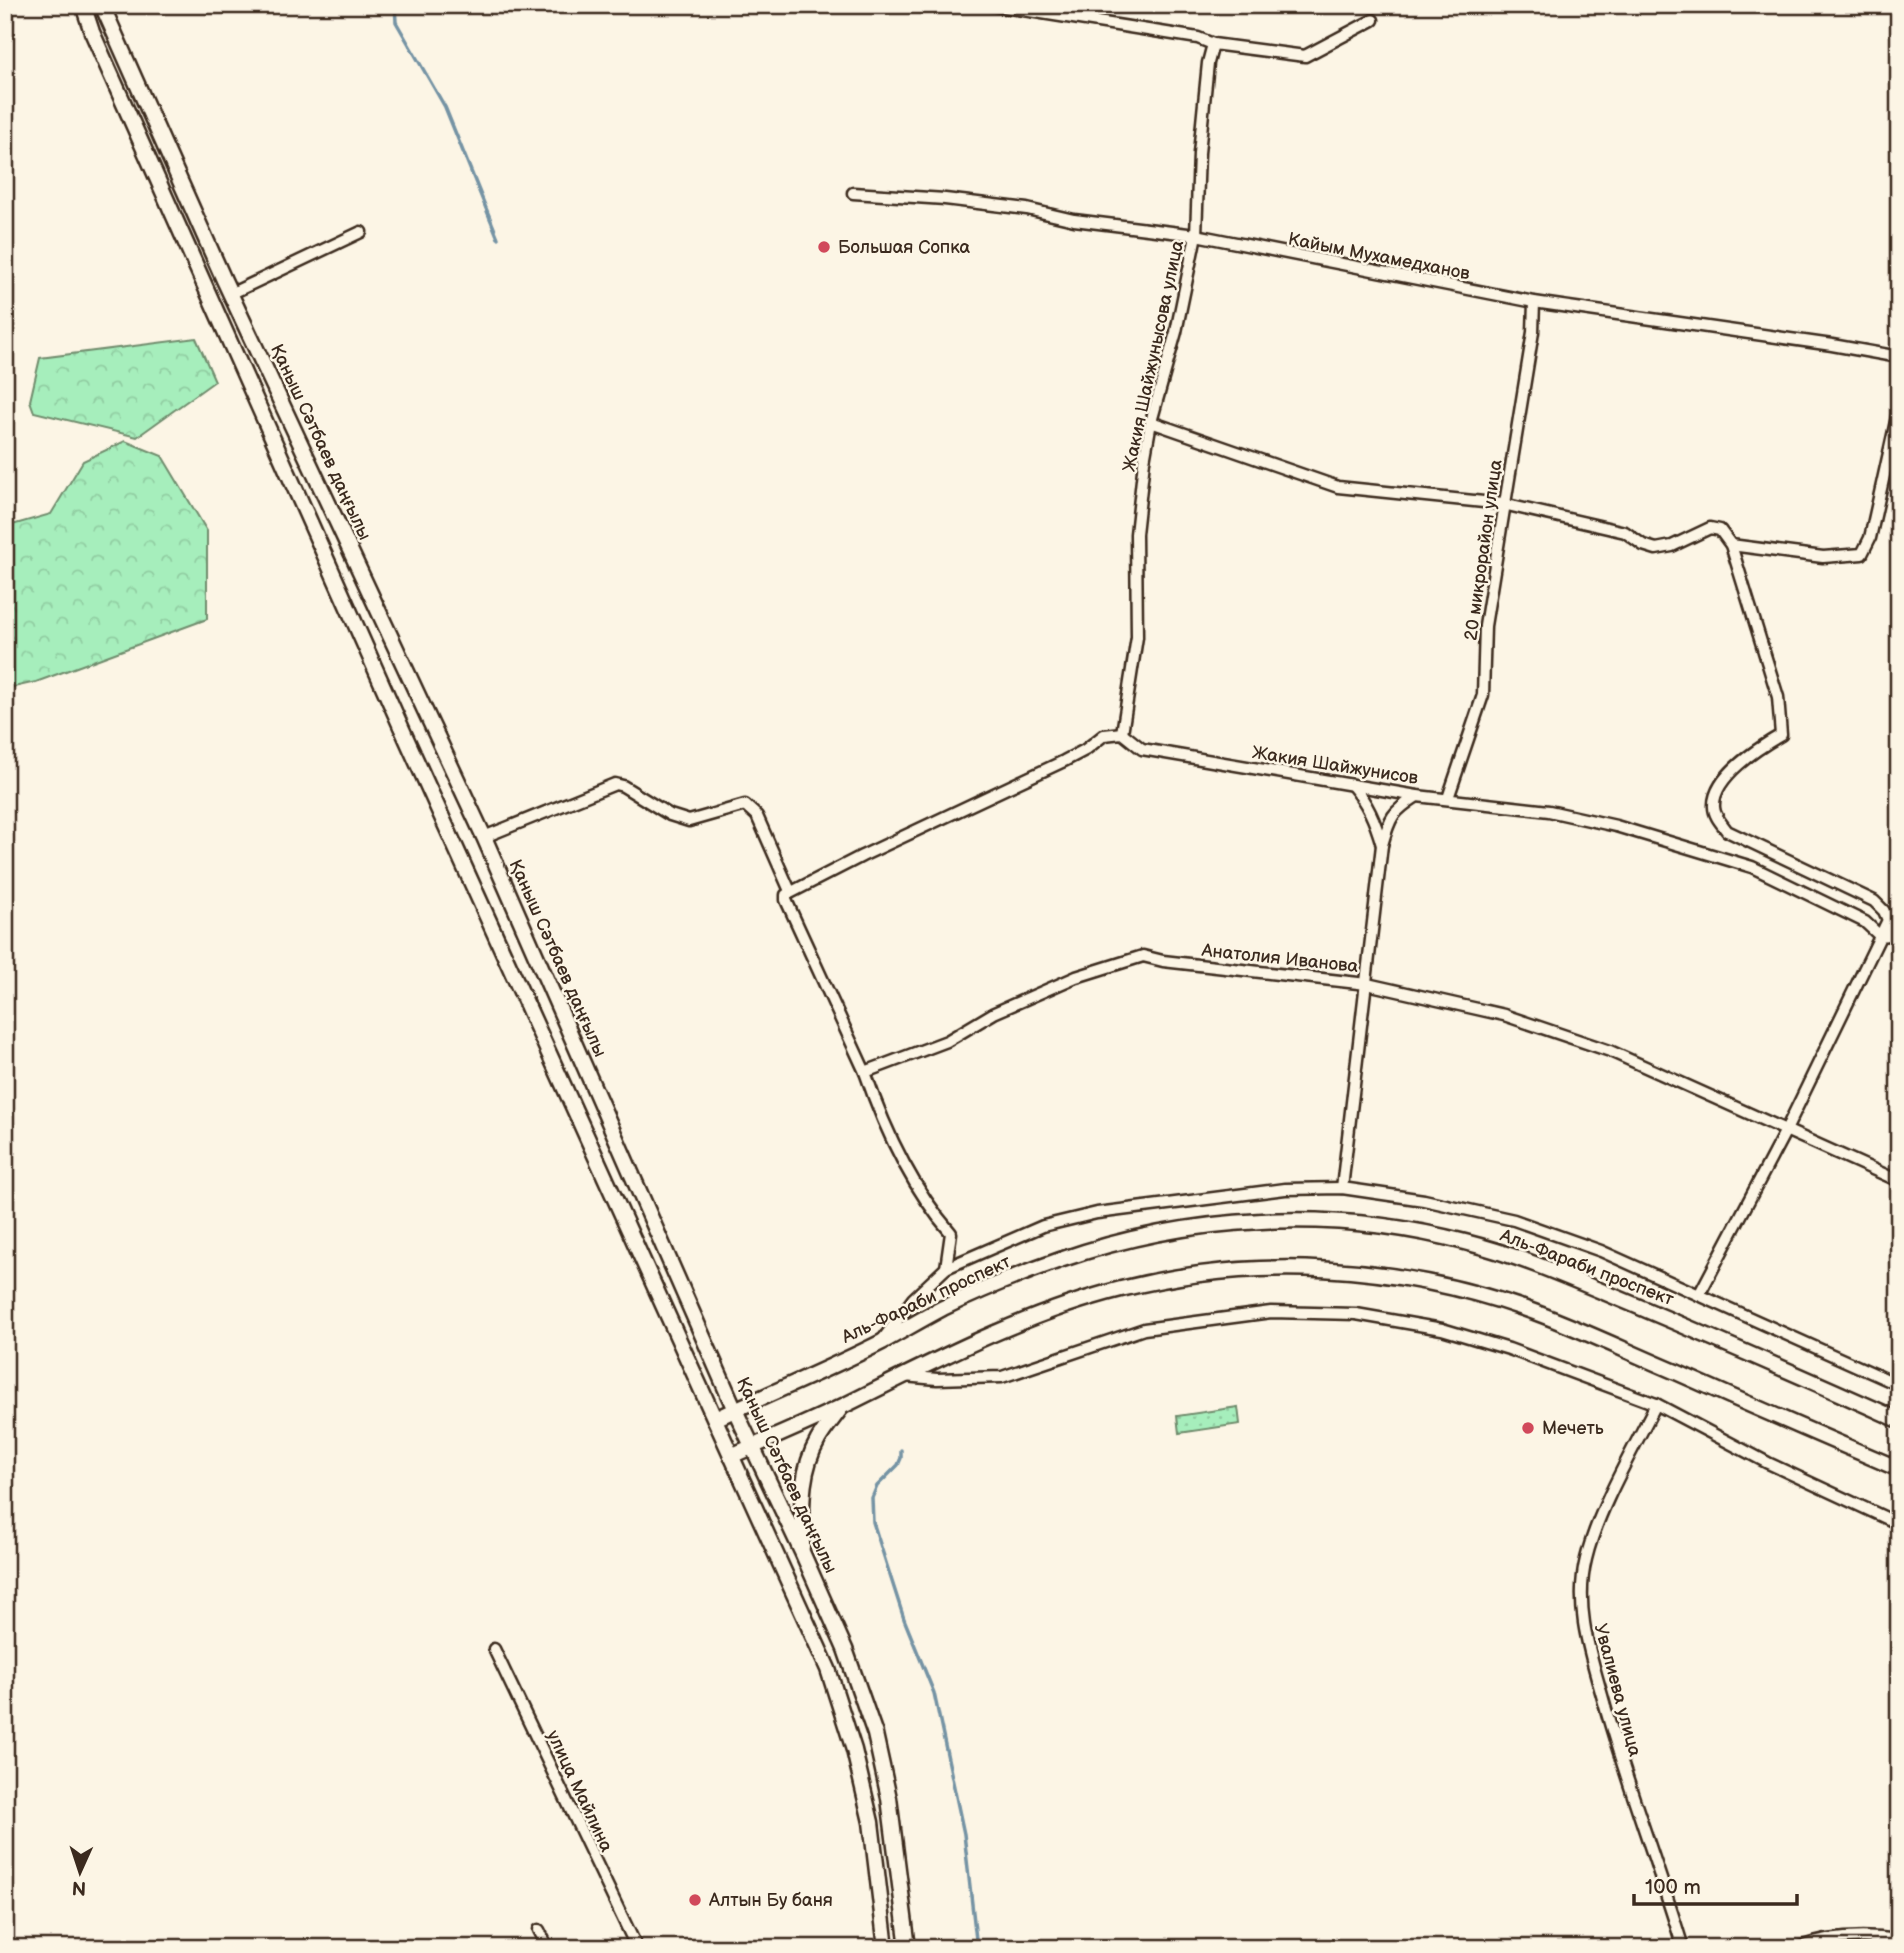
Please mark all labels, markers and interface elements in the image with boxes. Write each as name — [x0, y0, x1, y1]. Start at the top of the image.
street label: Кайым Мухамедханов — [1286, 229, 1472, 285]
place label: Большая Сопка — [838, 237, 970, 258]
street label: Жакия Шайжунысова улица — [1119, 238, 1188, 474]
marker: Большая Сопка — [816, 239, 832, 255]
street label: Қаныш Сәтбаев даңғылы — [266, 341, 375, 543]
street label: 20 микрорайон улица — [1460, 458, 1507, 642]
street label: Жакия Шайжунисов — [1250, 742, 1420, 789]
street label: Қаныш Сәтбаев даңғылы — [505, 856, 611, 1060]
street label: Анатолия Иванова — [1200, 940, 1360, 977]
street label: Аль-Фараби проспект — [1496, 1224, 1677, 1310]
street label: Аль-Фараби проспект — [838, 1251, 1015, 1348]
street label: Қаныш Сәтбаев даңғылы — [732, 1374, 841, 1576]
place label: Мечеть — [1542, 1418, 1604, 1439]
marker: Мечеть — [1520, 1420, 1536, 1436]
street label: Увалиева улица — [1590, 1621, 1645, 1759]
street label: улица Майлина — [542, 1727, 617, 1856]
north arrow — [46, 1838, 116, 1908]
scale bar — [1634, 1862, 1797, 1906]
text: 100 m — [1645, 1875, 1701, 1900]
text: N — [71, 1876, 87, 1899]
place label: Алтын Бу баня — [708, 1890, 833, 1911]
marker: Алтын Бу баня — [687, 1892, 703, 1908]

